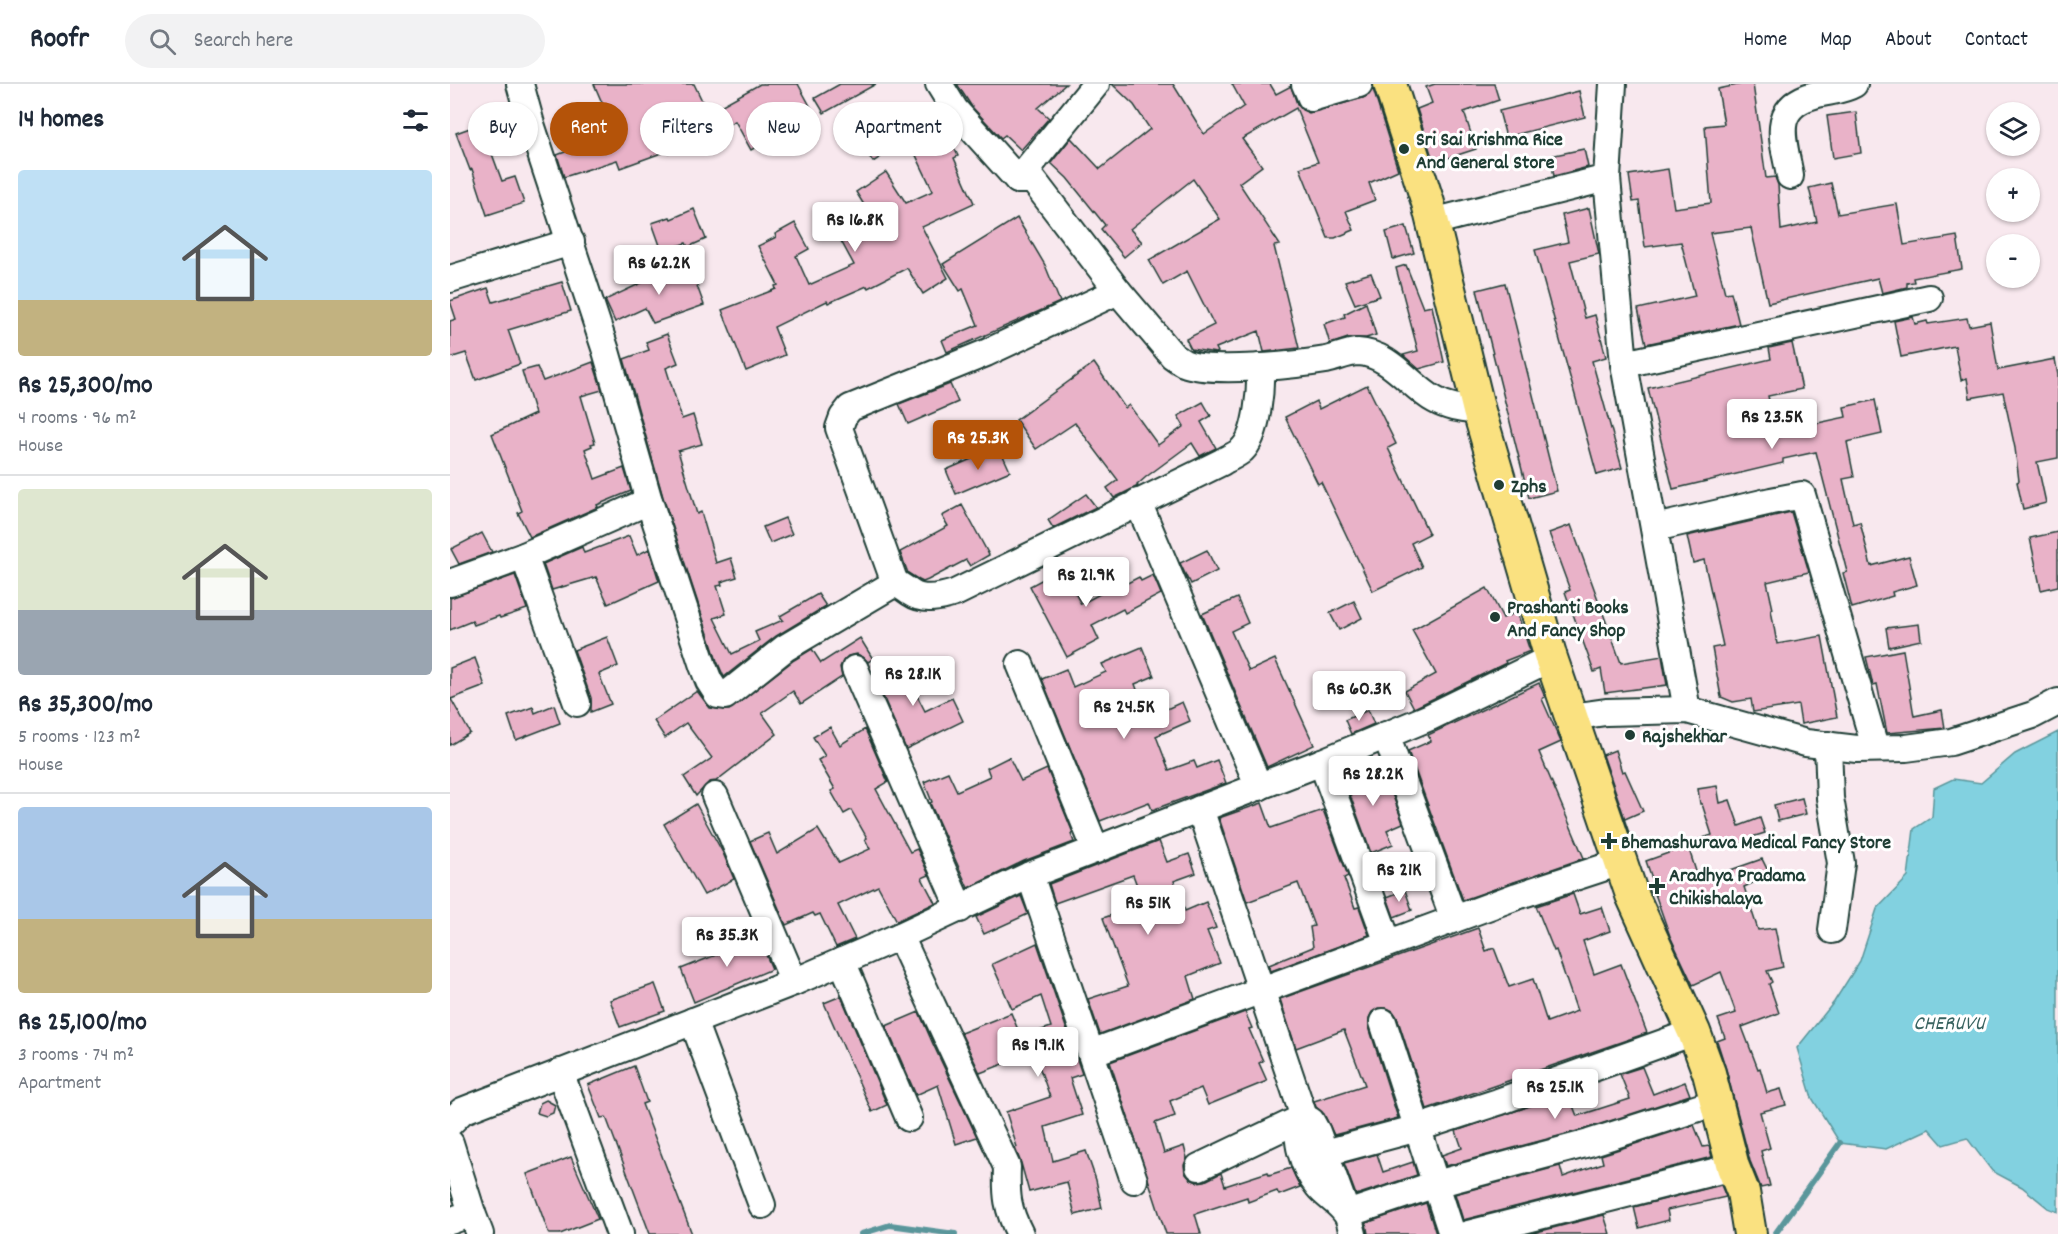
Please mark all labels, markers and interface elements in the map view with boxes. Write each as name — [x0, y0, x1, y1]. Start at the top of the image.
search box — [125, 14, 545, 68]
text: Roofr — [30, 21, 89, 61]
icon: search — [146, 25, 179, 58]
text: Search here — [194, 26, 293, 57]
text: Home — [1743, 26, 1787, 56]
text: Map — [1820, 26, 1852, 56]
text: About — [1885, 26, 1932, 56]
text: Contact — [1965, 26, 2028, 56]
text: 14 homes — [18, 102, 104, 139]
chip: Buy — [468, 102, 538, 156]
chip: Rent — [550, 102, 628, 156]
chip: Filters — [640, 102, 734, 156]
chip: New — [746, 102, 821, 156]
chip: Apartment — [833, 102, 963, 156]
map controls — [1986, 102, 2040, 288]
button: layers — [1986, 102, 2040, 156]
icon: filters — [399, 104, 432, 137]
place label: Sri Sai Krishma Rice And General Store — [1416, 127, 1563, 178]
marker: Sri Sai Krishma Rice And General Store — [1397, 142, 1411, 156]
button: + — [1986, 168, 2040, 222]
pin: Rs 16.8K — [793, 202, 917, 253]
text: Rs 16.8K — [826, 207, 884, 235]
icon: home — [171, 209, 279, 317]
button: − — [1986, 234, 2040, 288]
pin: Rs 62.2K — [597, 245, 721, 296]
text: Rs 62.2K — [628, 250, 690, 278]
text: Rs 25,300/mo — [18, 368, 153, 405]
pin: Rs 23.5K — [1710, 399, 1834, 450]
text: Rs 23.5K — [1741, 404, 1803, 432]
text: 4 rooms · 96 m² — [18, 405, 137, 433]
pin: Rs 25.3K — [916, 420, 1040, 471]
text: Rs 25.3K — [947, 425, 1009, 453]
text: House — [18, 433, 63, 461]
place label: Zphs — [1511, 474, 1547, 502]
marker: Zphs — [1492, 478, 1506, 492]
icon: home — [171, 528, 279, 636]
pin: Rs 21.9K — [1024, 557, 1148, 608]
text: Rs 21.9K — [1057, 562, 1115, 590]
place label: Prashanti Books And Fancy Shop — [1507, 595, 1629, 646]
marker: Prashanti Books And Fancy Shop — [1488, 610, 1502, 624]
pin: Rs 28.1K — [851, 656, 975, 707]
text: Rs 28.1K — [885, 661, 941, 689]
pin: Rs 60.3K — [1297, 671, 1421, 722]
text: Rs 60.3K — [1327, 676, 1391, 704]
text: Rs 35,300/mo — [18, 687, 153, 724]
pin: Rs 24.5K — [1062, 689, 1186, 740]
text: Rs 24.5K — [1093, 694, 1155, 722]
text: 5 rooms · 123 m² — [18, 724, 141, 752]
place label: Rajshekhar — [1642, 724, 1727, 752]
marker: Rajshekhar — [1623, 728, 1637, 742]
text: House — [18, 752, 63, 780]
pin: Rs 28.2K — [1311, 756, 1435, 807]
text: Rs 28.2K — [1343, 761, 1403, 789]
place label: Bhemashwrava Medical Fancy Store — [1621, 830, 1891, 858]
marker: Bhemashwrava Medical Fancy Store — [1602, 834, 1616, 848]
icon: home — [171, 846, 279, 954]
pin: Rs 21K — [1350, 852, 1448, 903]
text: Rs 21K — [1376, 857, 1422, 885]
place label: Aradhya Pradama Chikishalaya — [1669, 863, 1806, 914]
marker: Aradhya Pradama Chikishalaya — [1650, 879, 1664, 893]
pin: Rs 51K — [1099, 885, 1197, 936]
text: Rs 51K — [1125, 890, 1171, 918]
pin: Rs 35.3K — [665, 917, 789, 968]
text: Rs 35.3K — [696, 922, 758, 950]
text: Rs 25,100/mo — [18, 1005, 147, 1042]
water label: CHERUVU — [1913, 1010, 1986, 1040]
pin: Rs 19.1K — [976, 1027, 1100, 1078]
text: Rs 19.1K — [1011, 1032, 1065, 1060]
text: 3 rooms · 74 m² — [18, 1042, 134, 1070]
pin: Rs 25.1K — [1493, 1069, 1617, 1120]
text: Apartment — [18, 1070, 101, 1098]
text: Rs 25.1K — [1526, 1074, 1584, 1102]

